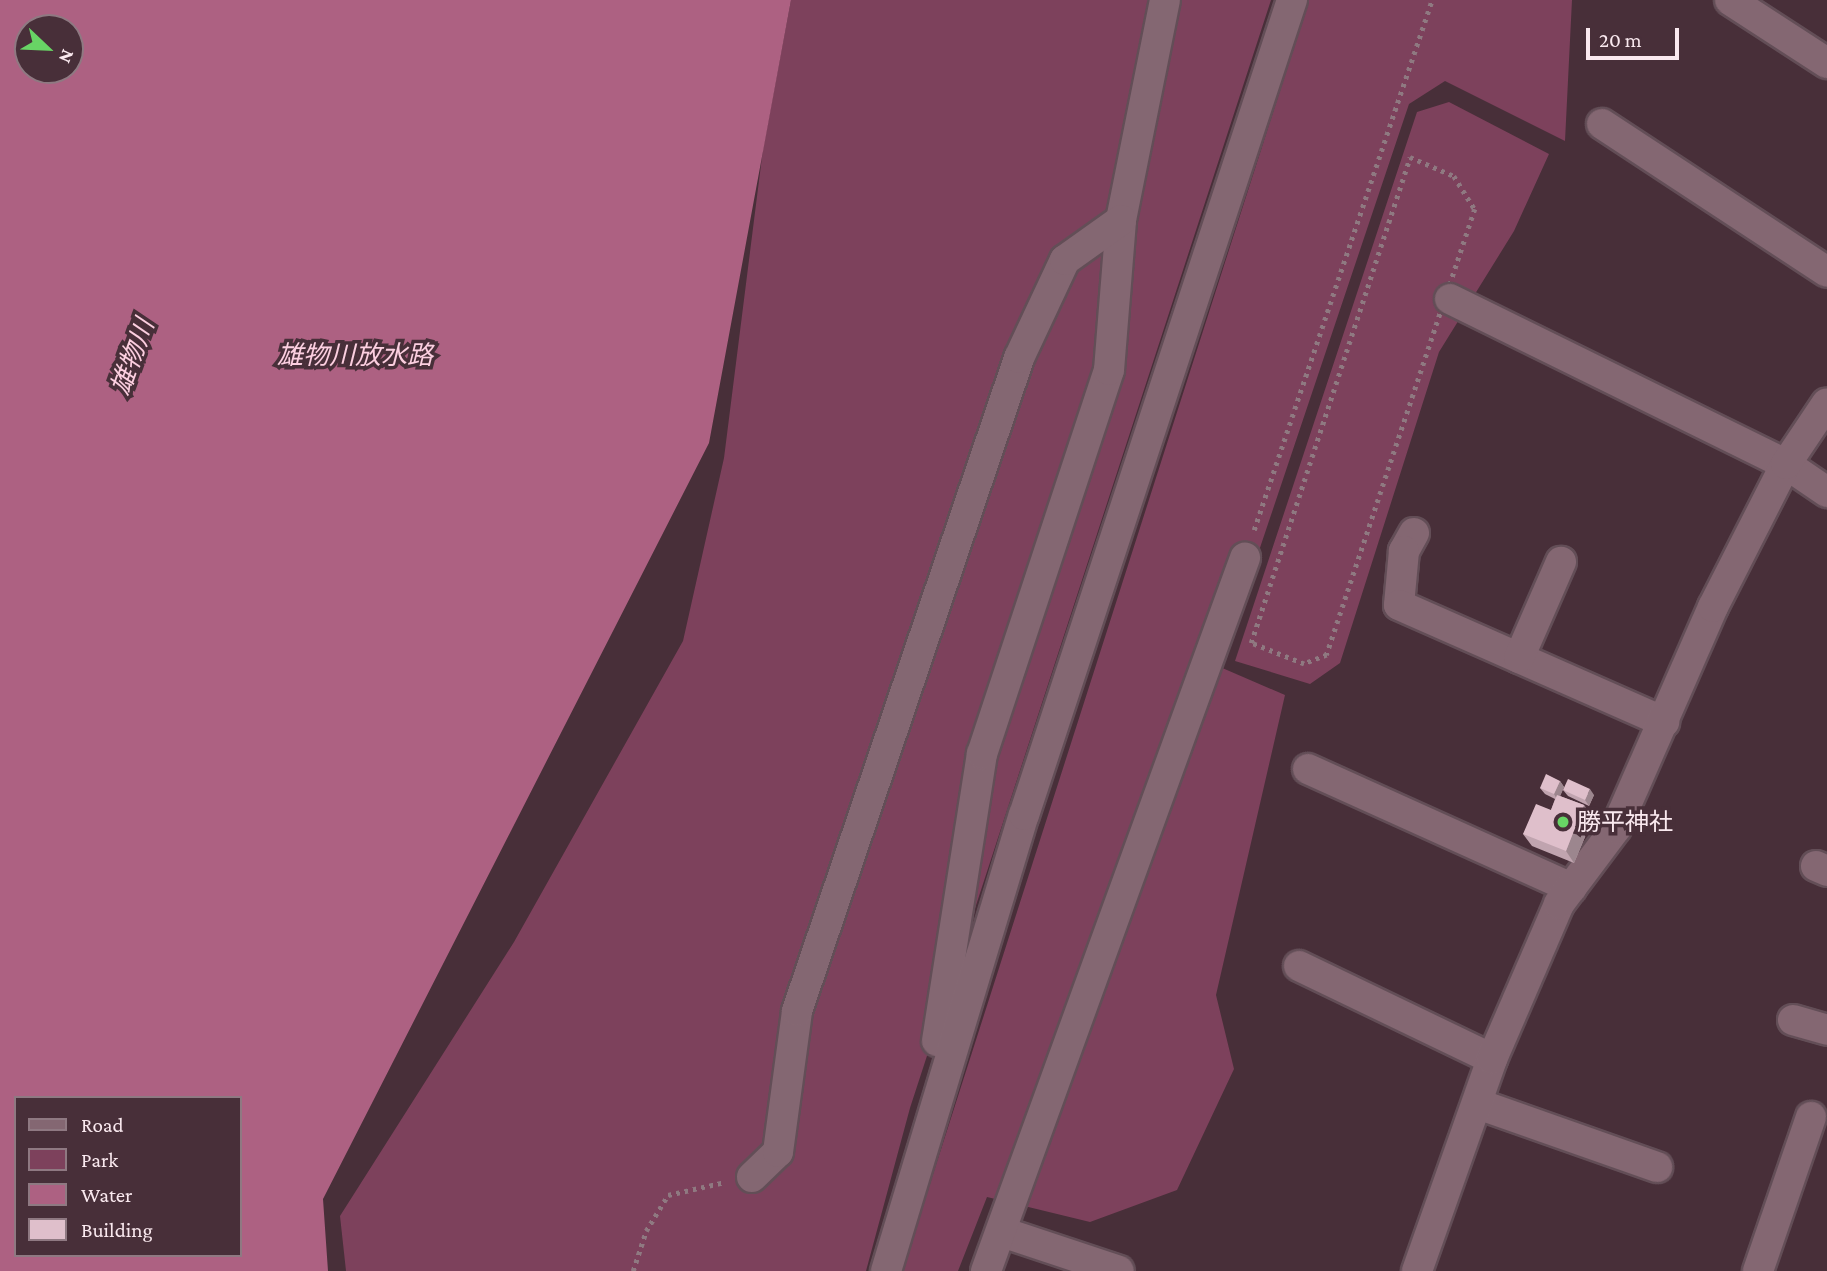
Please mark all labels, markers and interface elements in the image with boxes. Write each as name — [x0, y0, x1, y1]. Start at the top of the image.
north arrow — [14, 14, 84, 84]
scale bar — [1589, 14, 1682, 58]
text: 20 m — [1599, 28, 1642, 52]
text: N — [55, 47, 79, 67]
water label: 雄物川 — [105, 315, 161, 399]
water label: 雄物川放水路 — [277, 340, 433, 372]
place label: 勝平神社 — [1577, 808, 1673, 836]
marker: 勝平神社 — [1555, 814, 1571, 830]
legend — [14, 1096, 242, 1257]
text: Road — [81, 1113, 124, 1137]
text: Park — [81, 1148, 118, 1172]
text: Water — [81, 1183, 133, 1207]
text: Building — [81, 1218, 153, 1242]

